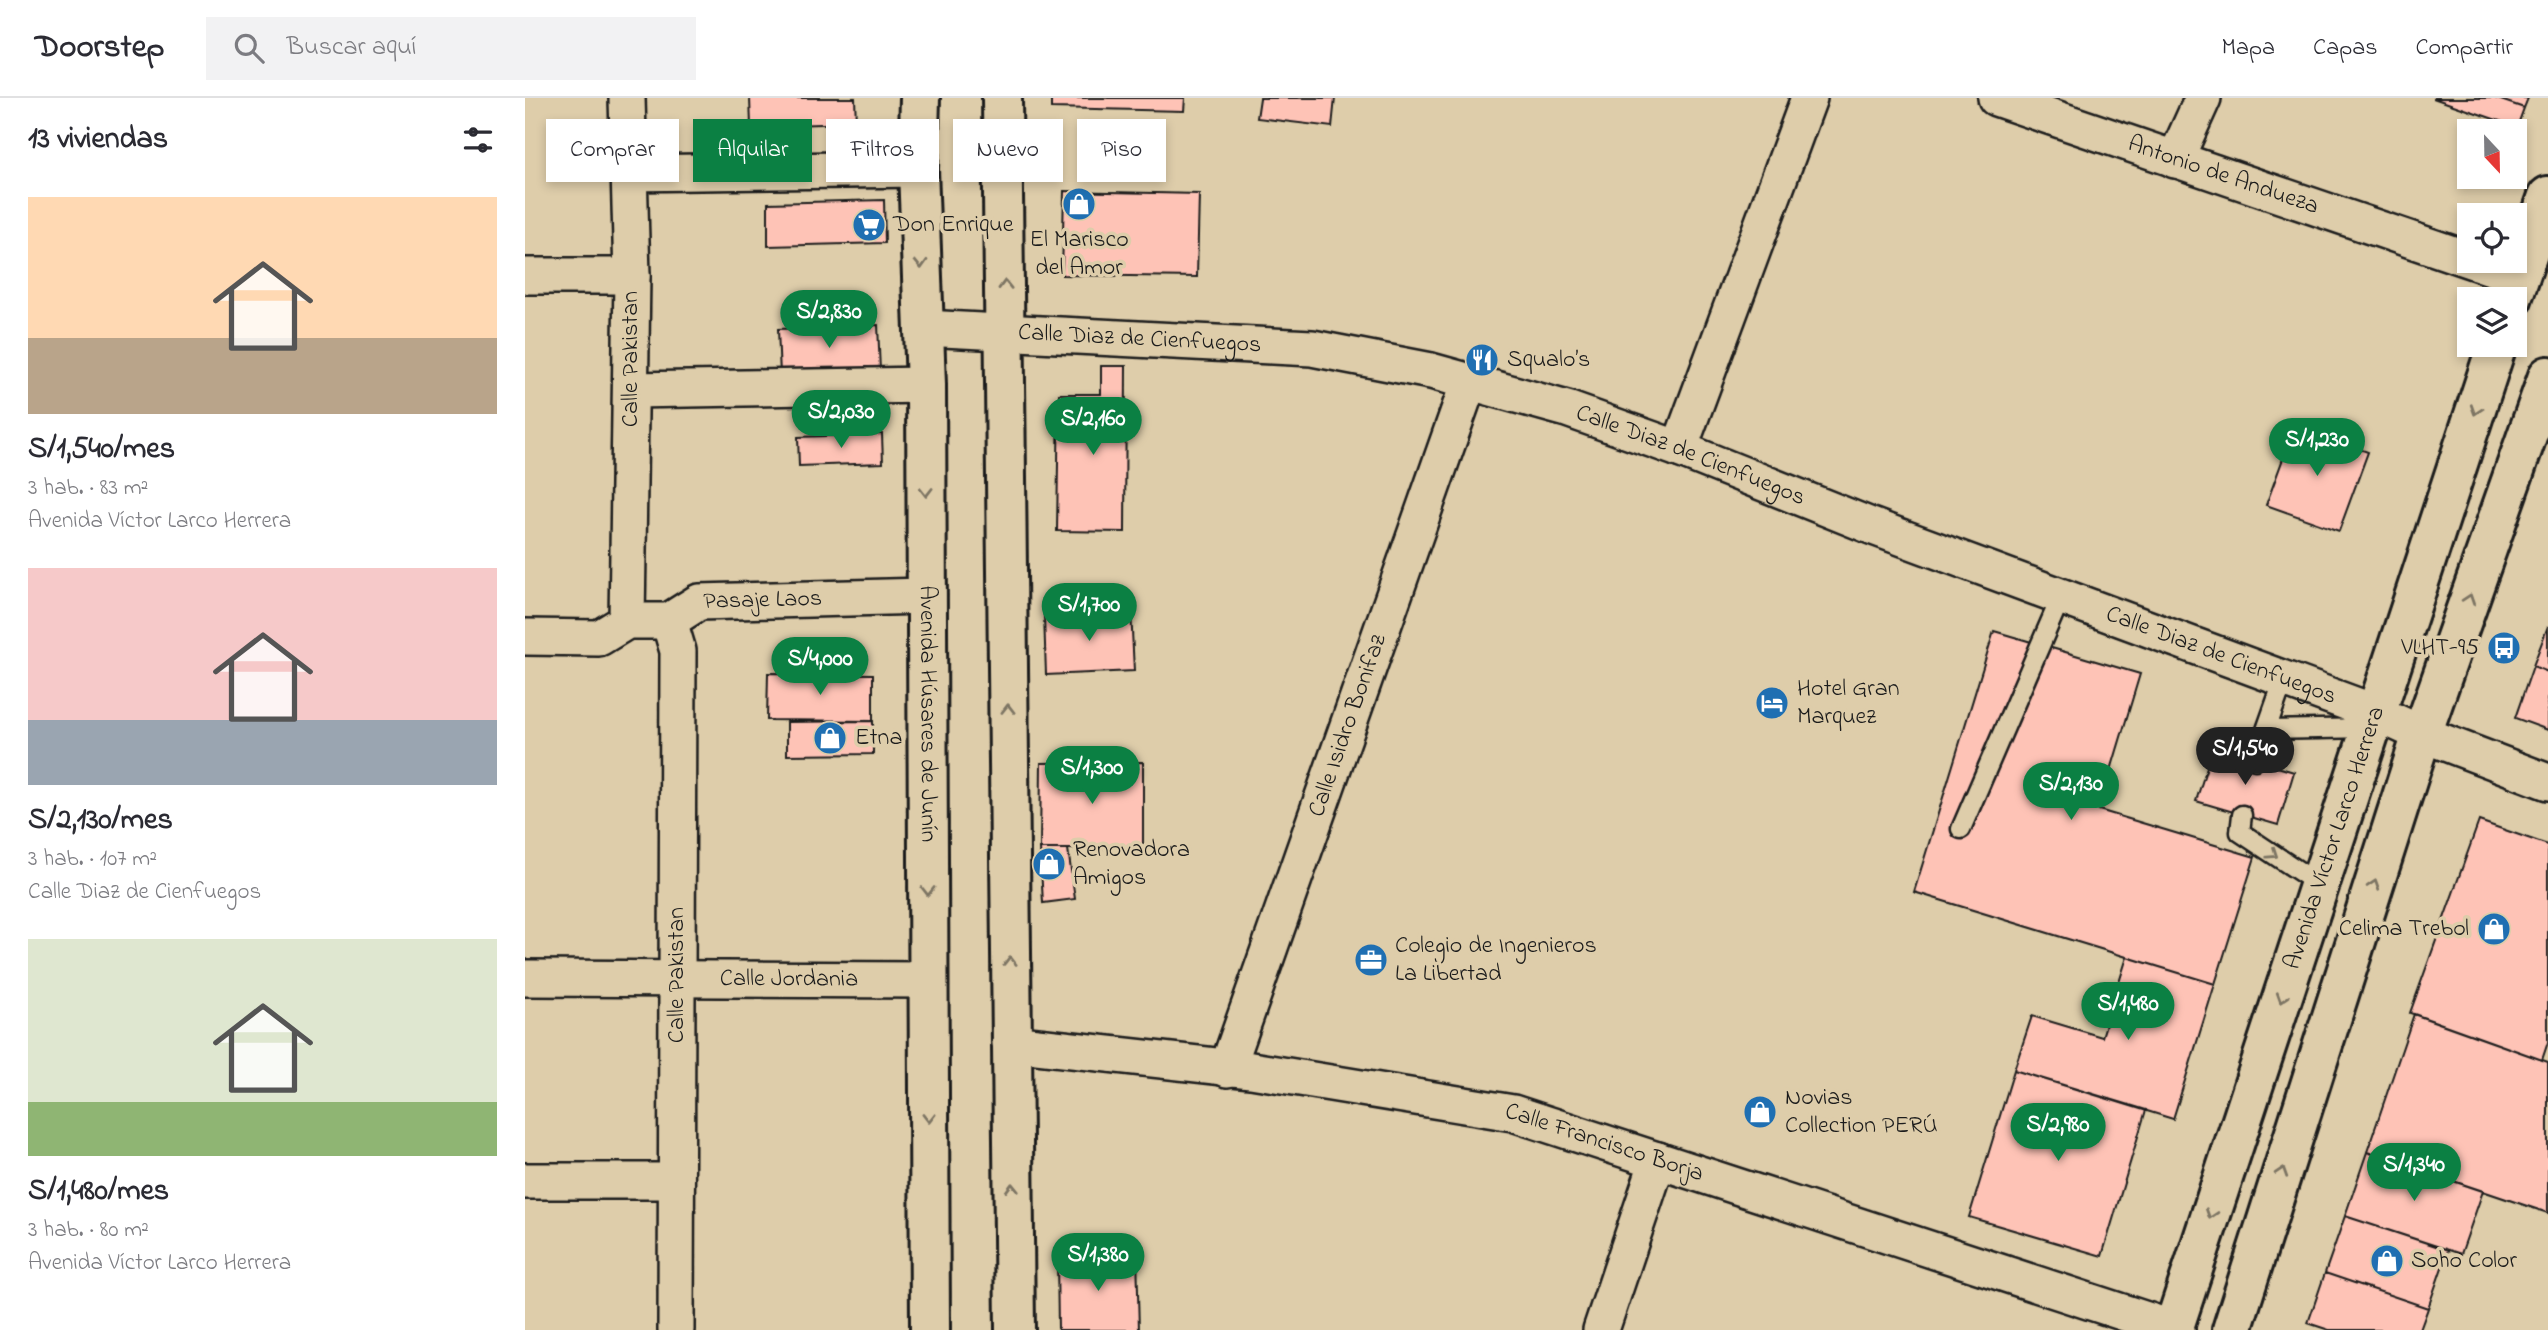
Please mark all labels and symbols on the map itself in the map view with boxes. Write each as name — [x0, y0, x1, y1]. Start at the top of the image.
north arrow — [2457, 119, 2527, 189]
street label: Antonio de Andueza — [2123, 127, 2323, 224]
shop icon: El Marisco del Amor — [1060, 185, 1098, 223]
supermarket icon: Don Enrique — [850, 206, 888, 244]
place label: Don Enrique — [892, 208, 1014, 243]
place label: El Marisco del Amor — [1029, 223, 1129, 286]
one-way arrow — [914, 259, 929, 270]
one-way arrow — [997, 280, 1013, 290]
pin: S/2,830 — [764, 290, 894, 350]
street label: Calle Pakistan — [614, 291, 649, 427]
street label: Calle Diaz de Cienfuegos — [1017, 315, 1262, 363]
restaurant icon: Squalo’s — [1463, 341, 1501, 379]
place label: Squalo’s — [1507, 343, 1590, 378]
pin: S/2,030 — [776, 390, 906, 450]
street label: Calle Diaz de Cienfuegos — [1571, 396, 1811, 515]
pin: S/2,160 — [1028, 398, 1158, 457]
one-way arrow — [2470, 403, 2484, 415]
pin: S/1,230 — [2252, 418, 2382, 478]
one-way arrow — [918, 487, 934, 497]
street label: Pasaje Laos — [703, 581, 823, 619]
pin: S/1,700 — [1024, 584, 1154, 643]
street label: Avenida Húsares de Junín — [909, 585, 945, 842]
one-way arrow — [2461, 594, 2475, 606]
street label: Calle Diaz de Cienfuegos — [2101, 597, 2341, 714]
street label: Calle Isidro Bonifaz — [1300, 629, 1397, 822]
bus stop icon: VLHT-95 — [2485, 629, 2523, 667]
place label: VLHT-95 — [2400, 631, 2479, 666]
pin: S/4,000 — [755, 638, 885, 697]
place label: Hotel Gran Marquez — [1797, 672, 1900, 735]
hotel icon: Hotel Gran Marquez — [1753, 684, 1791, 722]
street label: Avenida Víctor Larco Herrera — [2275, 702, 2394, 974]
one-way arrow — [1000, 703, 1016, 714]
shop icon: Etna — [811, 719, 849, 757]
place label: Etna — [855, 721, 902, 756]
pin: S/1,540 — [2180, 728, 2310, 787]
pin: S/1,300 — [1027, 746, 1157, 806]
pin: S/2,130 — [2006, 762, 2136, 822]
place label: Renovadora Amigos — [1073, 833, 1190, 896]
shop icon: Renovadora Amigos — [1030, 845, 1068, 883]
one-way arrow — [2265, 845, 2278, 858]
one-way arrow — [2366, 879, 2380, 892]
one-way arrow — [920, 886, 936, 896]
street label: Calle Pakistan — [660, 907, 695, 1043]
shop icon: Celima Trebol — [2475, 910, 2513, 948]
place label: Celima Trebol — [2339, 912, 2469, 947]
place label: Colegio de Ingenieros La Libertad — [1395, 929, 1597, 992]
office icon: Colegio de Ingenieros La Libertad — [1352, 941, 1390, 979]
one-way arrow — [1002, 955, 1017, 966]
street label: Calle Jordania — [720, 961, 858, 997]
pin: S/1,480 — [2063, 982, 2193, 1042]
one-way arrow — [2276, 992, 2291, 1004]
place label: Novias Collection PERÚ — [1785, 1081, 1938, 1144]
shop icon: Novias Collection PERÚ — [1741, 1093, 1779, 1131]
street label: Calle Francisco Borja — [1503, 1095, 1708, 1192]
pin: S/2,980 — [1993, 1104, 2123, 1163]
one-way arrow — [921, 1113, 937, 1124]
pin: S/1,340 — [2349, 1144, 2479, 1203]
one-way arrow — [2274, 1166, 2289, 1178]
one-way arrow — [1005, 1183, 1020, 1194]
one-way arrow — [2205, 1207, 2219, 1220]
pin: S/1,380 — [1033, 1234, 1163, 1293]
shop icon: Soho Color — [2368, 1242, 2406, 1280]
place label: Soho Color — [2411, 1244, 2517, 1279]

